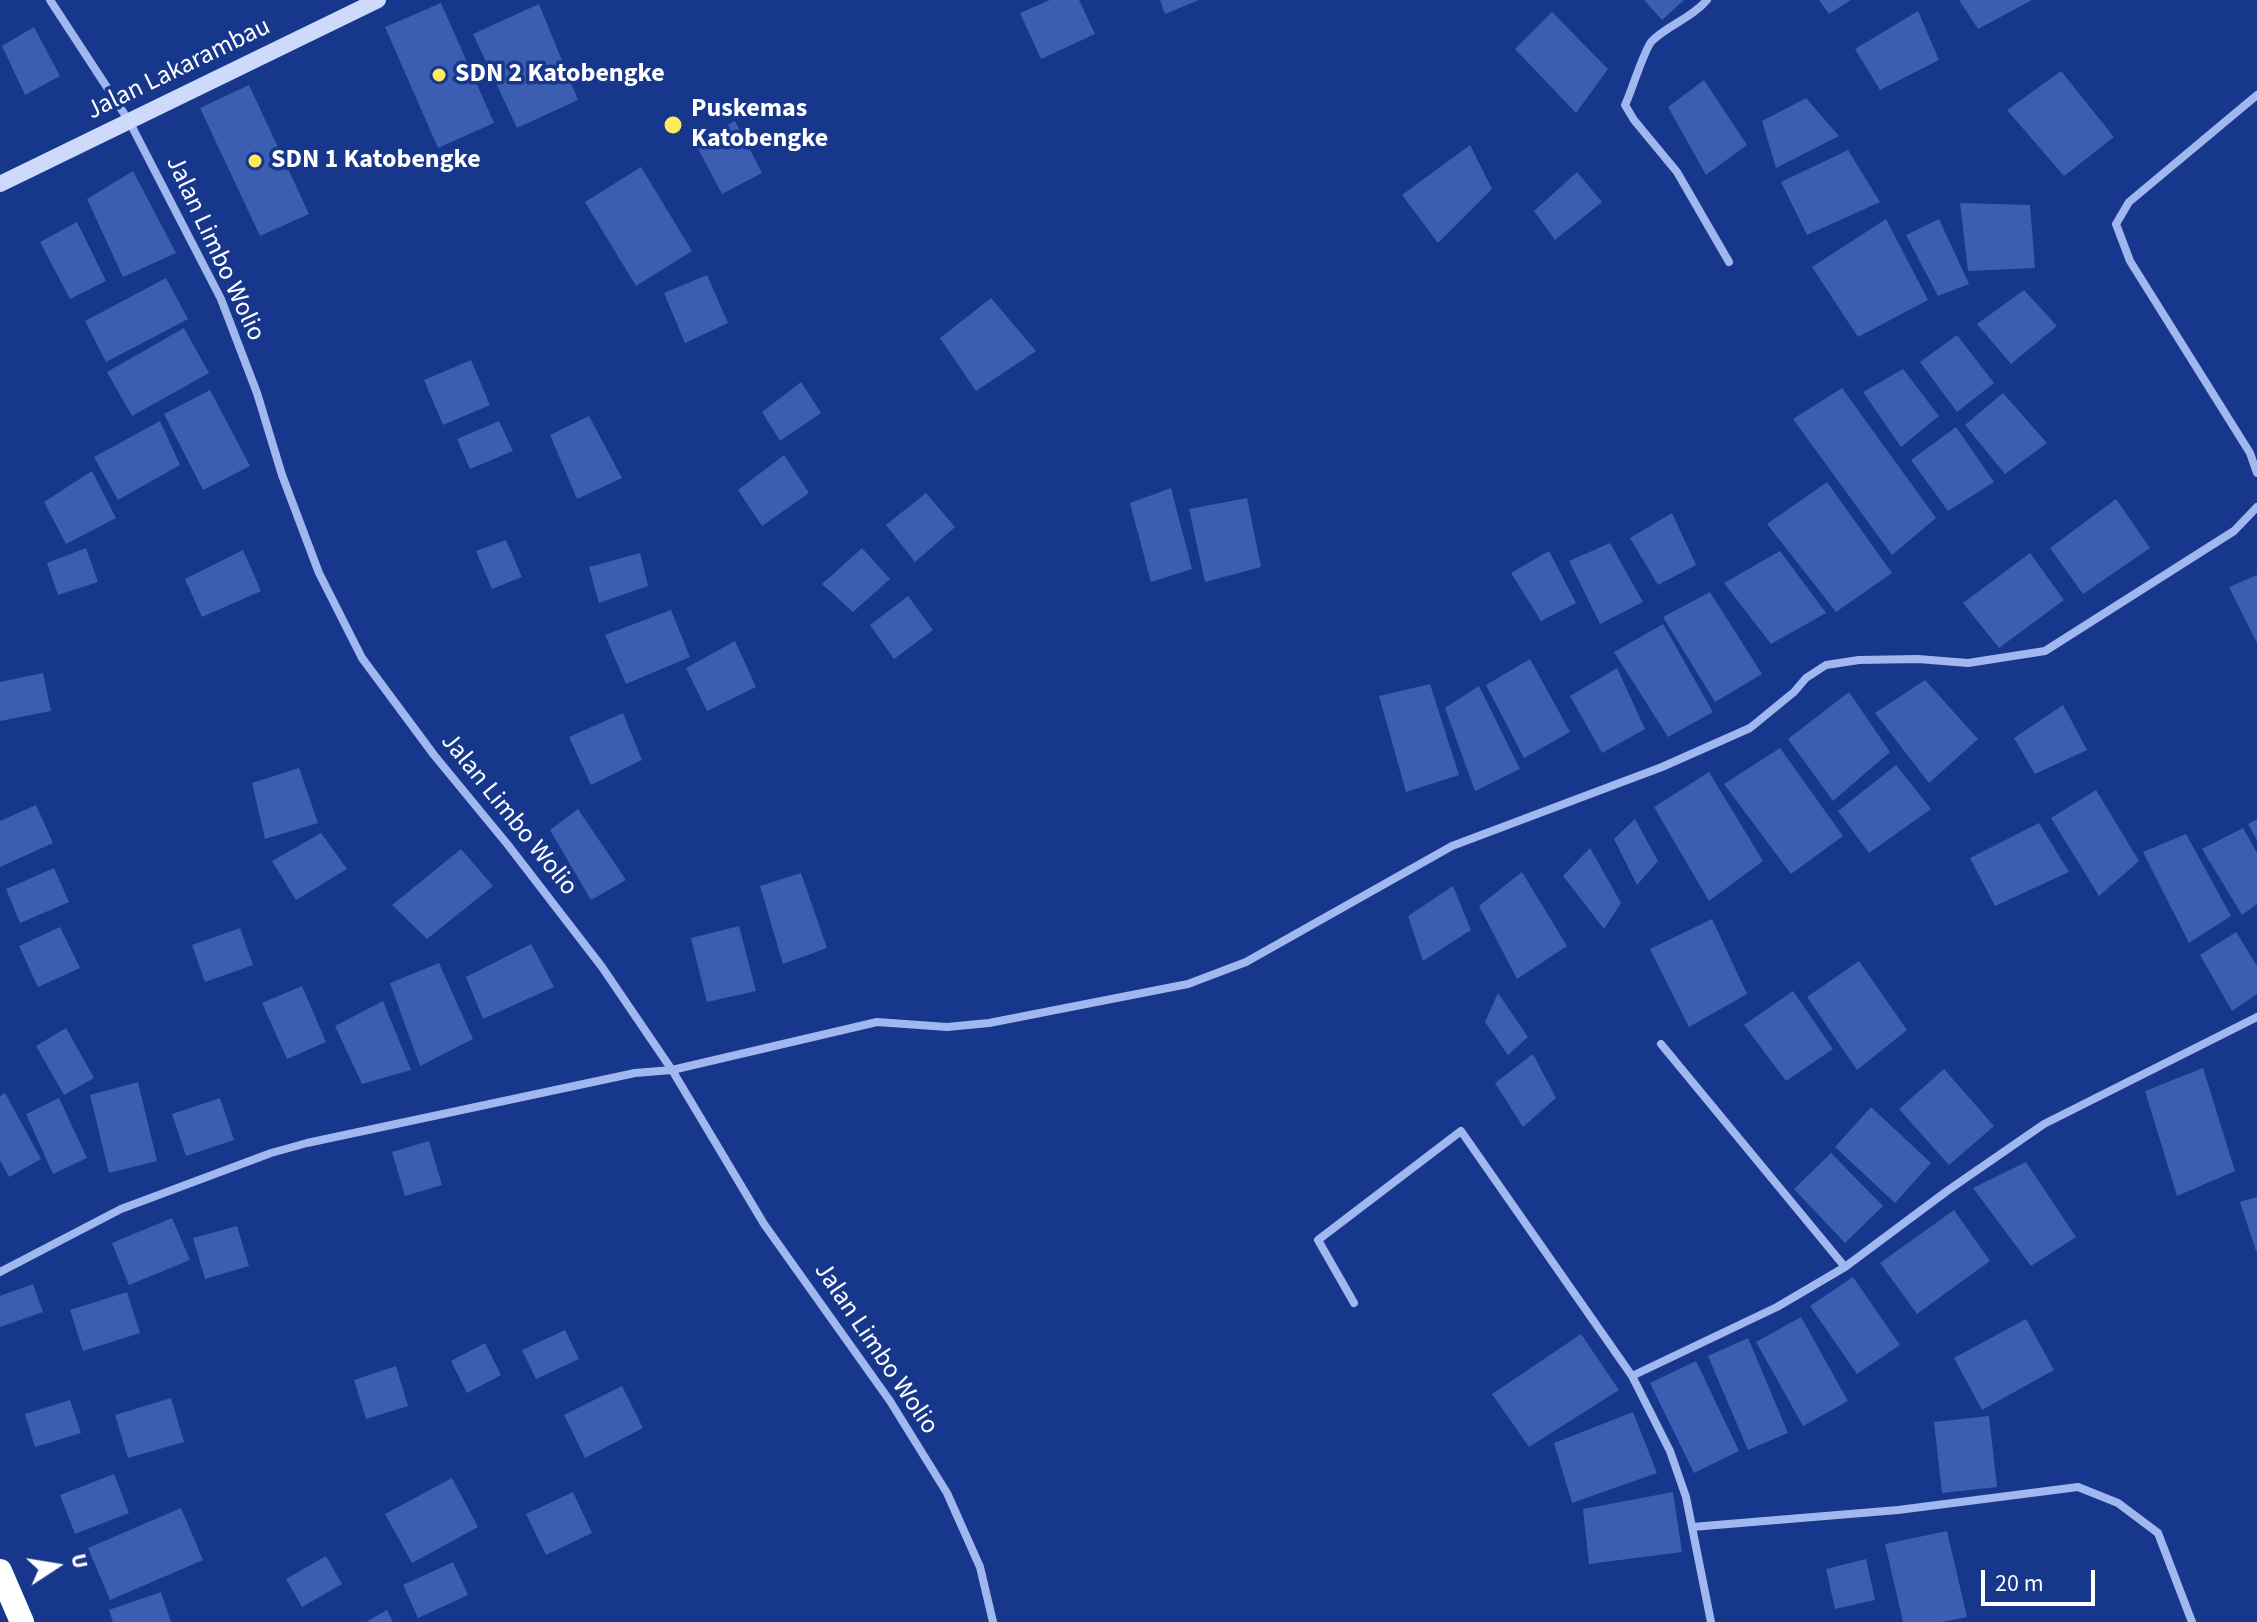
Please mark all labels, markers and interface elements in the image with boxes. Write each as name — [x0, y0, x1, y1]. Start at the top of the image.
street label: Jalan Lakarambau — [82, 12, 276, 128]
place label: SDN 2 Katobengke — [455, 59, 665, 91]
marker: SDN 2 Katobengke — [430, 66, 448, 84]
place label: Puskemas Katobengke — [691, 94, 828, 156]
marker: Puskemas Katobengke — [662, 114, 684, 136]
place label: SDN 1 Katobengke — [271, 145, 481, 177]
street label: Jalan Limbo Wolio — [157, 151, 271, 347]
marker: SDN 1 Katobengke — [246, 152, 264, 170]
street label: Jalan Limbo Wolio — [433, 727, 583, 903]
street label: Jalan Limbo Wolio — [806, 1257, 944, 1441]
north arrow — [16, 1526, 96, 1606]
text: U — [62, 1551, 97, 1571]
scale bar — [1985, 1554, 2099, 1604]
text: 20 m — [1995, 1566, 2044, 1601]

